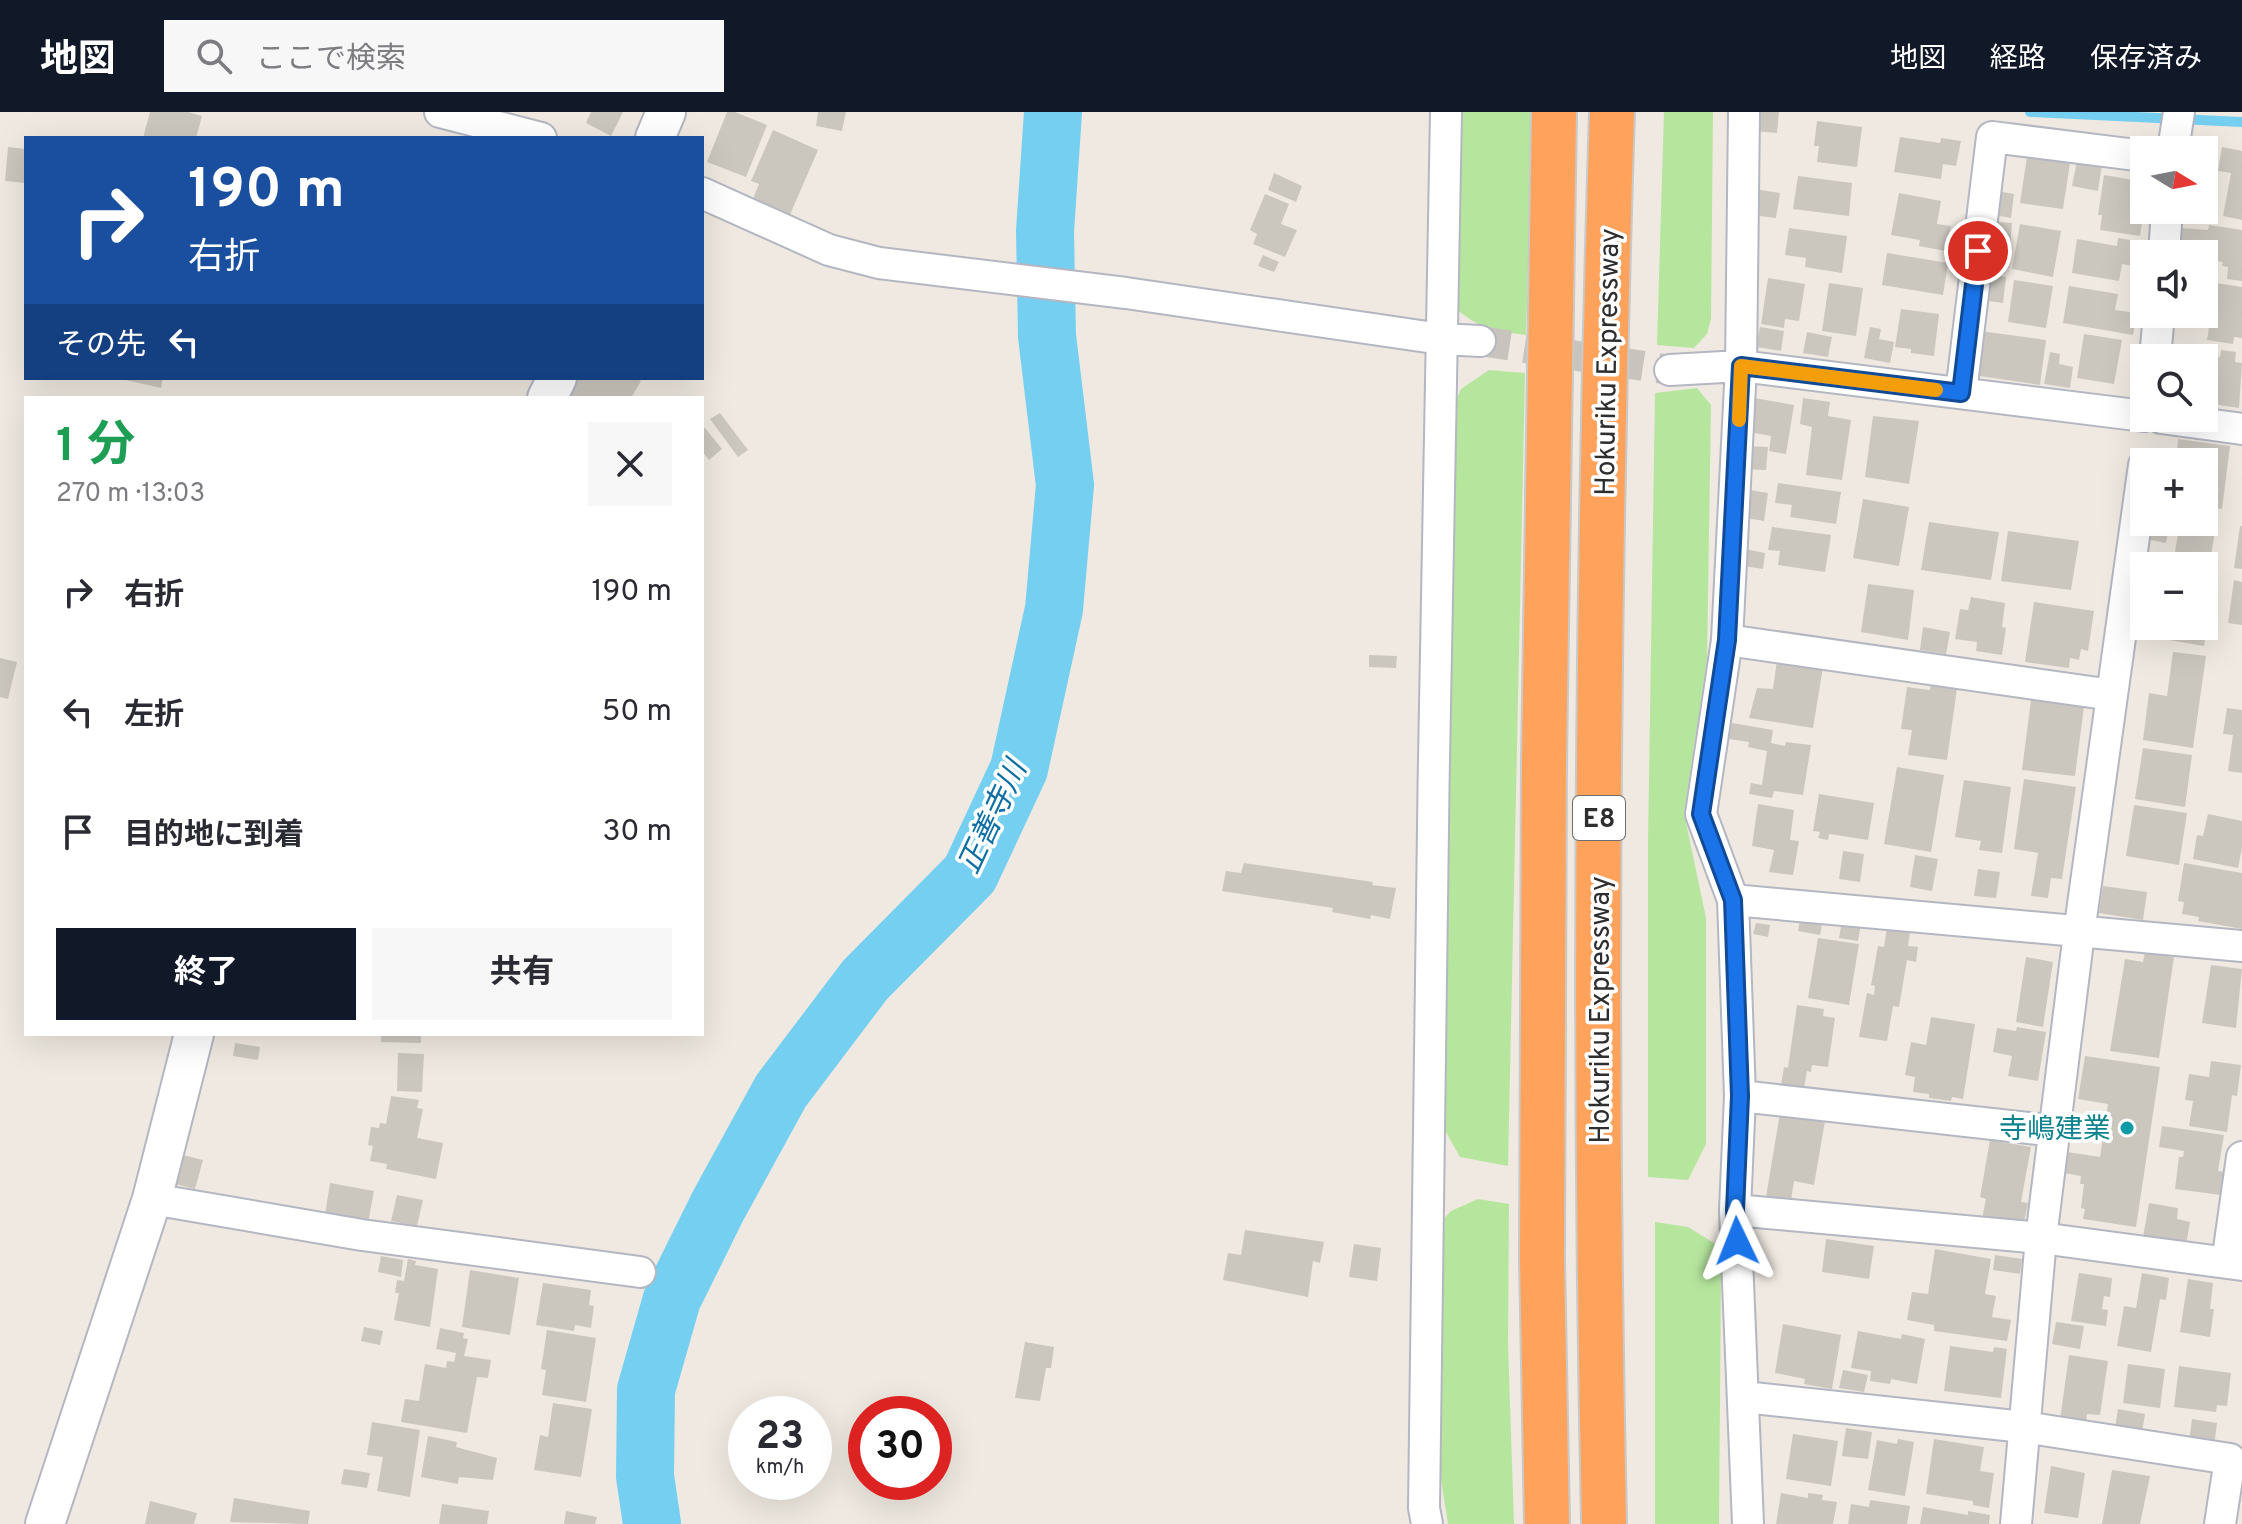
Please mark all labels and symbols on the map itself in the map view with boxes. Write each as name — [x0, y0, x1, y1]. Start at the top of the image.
north arrow — [2130, 136, 2218, 224]
pin — [1944, 217, 2012, 285]
street label: Hokuriku Expressway — [1589, 228, 1629, 496]
water label: 正善寺川 — [952, 753, 1038, 880]
road number: E8 — [1573, 796, 1625, 840]
street label: Hokuriku Expressway — [1584, 876, 1620, 1144]
place label: 寺嶋建業 — [1999, 1113, 2111, 1149]
marker: 寺嶋建業 — [2118, 1119, 2136, 1137]
position arrow — [1695, 1199, 1779, 1283]
speed limit sign: 30 — [848, 1396, 952, 1500]

